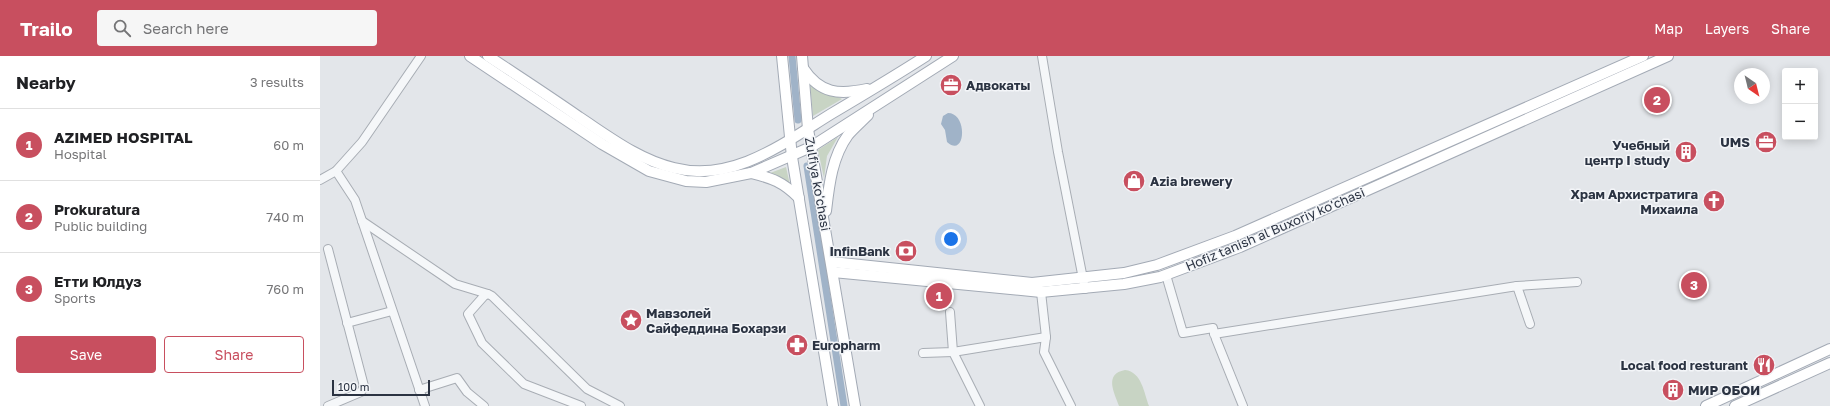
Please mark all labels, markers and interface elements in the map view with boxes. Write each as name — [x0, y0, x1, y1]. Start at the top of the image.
search box — [97, 10, 377, 46]
text: Trailo — [20, 17, 73, 40]
icon: search — [111, 17, 133, 39]
text: Search here — [143, 19, 229, 37]
text: Map — [1654, 20, 1683, 37]
text: Layers — [1705, 20, 1749, 37]
text: Share — [1771, 20, 1810, 37]
north arrow — [1734, 68, 1770, 104]
map controls — [1782, 68, 1818, 140]
button: + — [1782, 68, 1818, 104]
text: Nearby — [16, 72, 76, 93]
office icon: Адвокаты — [938, 72, 964, 98]
text: 3 results — [250, 74, 304, 90]
place label: Адвокаты — [966, 77, 1031, 93]
pin: 2 — [1644, 85, 1670, 115]
button: − — [1782, 104, 1818, 140]
text: AZIMED HOSPITAL — [54, 128, 193, 146]
office icon: UMS — [1753, 129, 1779, 155]
place label: UMS — [1720, 134, 1750, 150]
street label: Zulfiya ko'chasi — [802, 136, 834, 232]
text: 1 — [26, 137, 32, 153]
text: 60 m — [273, 137, 304, 153]
place label: Учебный центр I study — [1585, 137, 1670, 168]
building icon: Учебный центр I study — [1673, 139, 1699, 165]
text: Hospital — [54, 146, 107, 162]
shop icon: Azia brewery — [1121, 168, 1147, 194]
place label: Azia brewery — [1150, 173, 1233, 189]
street label: Hofiz tanish al Buxoriy ko'chasi — [1183, 184, 1367, 274]
place label: Храм Архистратига Михаила — [1571, 186, 1698, 217]
church icon: Храм Архистратига Михаила — [1701, 188, 1727, 214]
text: Prokuratura — [54, 200, 140, 218]
text: 2 — [25, 209, 33, 225]
text: 740 m — [266, 209, 304, 225]
text: Public building — [54, 218, 147, 234]
your location — [941, 229, 961, 249]
bank icon: InfinBank — [893, 238, 919, 264]
place label: InfinBank — [829, 243, 890, 259]
pin: 3 — [1681, 270, 1707, 300]
text: Етти Юлдуз — [54, 272, 142, 290]
text: 3 — [25, 281, 33, 297]
text: 760 m — [266, 281, 304, 297]
pin: 1 — [926, 281, 952, 311]
text: Sports — [54, 290, 96, 306]
place label: Мавзолей Сайфеддина Бохарзи — [646, 305, 786, 336]
place icon: Мавзолей Сайфеддина Бохарзи — [618, 307, 644, 333]
pharmacy icon: Europharm — [784, 332, 810, 358]
button: Save — [16, 336, 156, 373]
button: Share — [164, 336, 304, 373]
place label: Europharm — [812, 337, 880, 353]
restaurant icon: Local food resturant — [1751, 352, 1777, 378]
place label: Local food resturant — [1620, 357, 1748, 373]
building icon: МИР ОБОИ — [1660, 377, 1686, 403]
scale bar — [332, 378, 430, 397]
text: 100 m — [338, 380, 369, 393]
place label: МИР ОБОИ — [1688, 382, 1760, 398]

